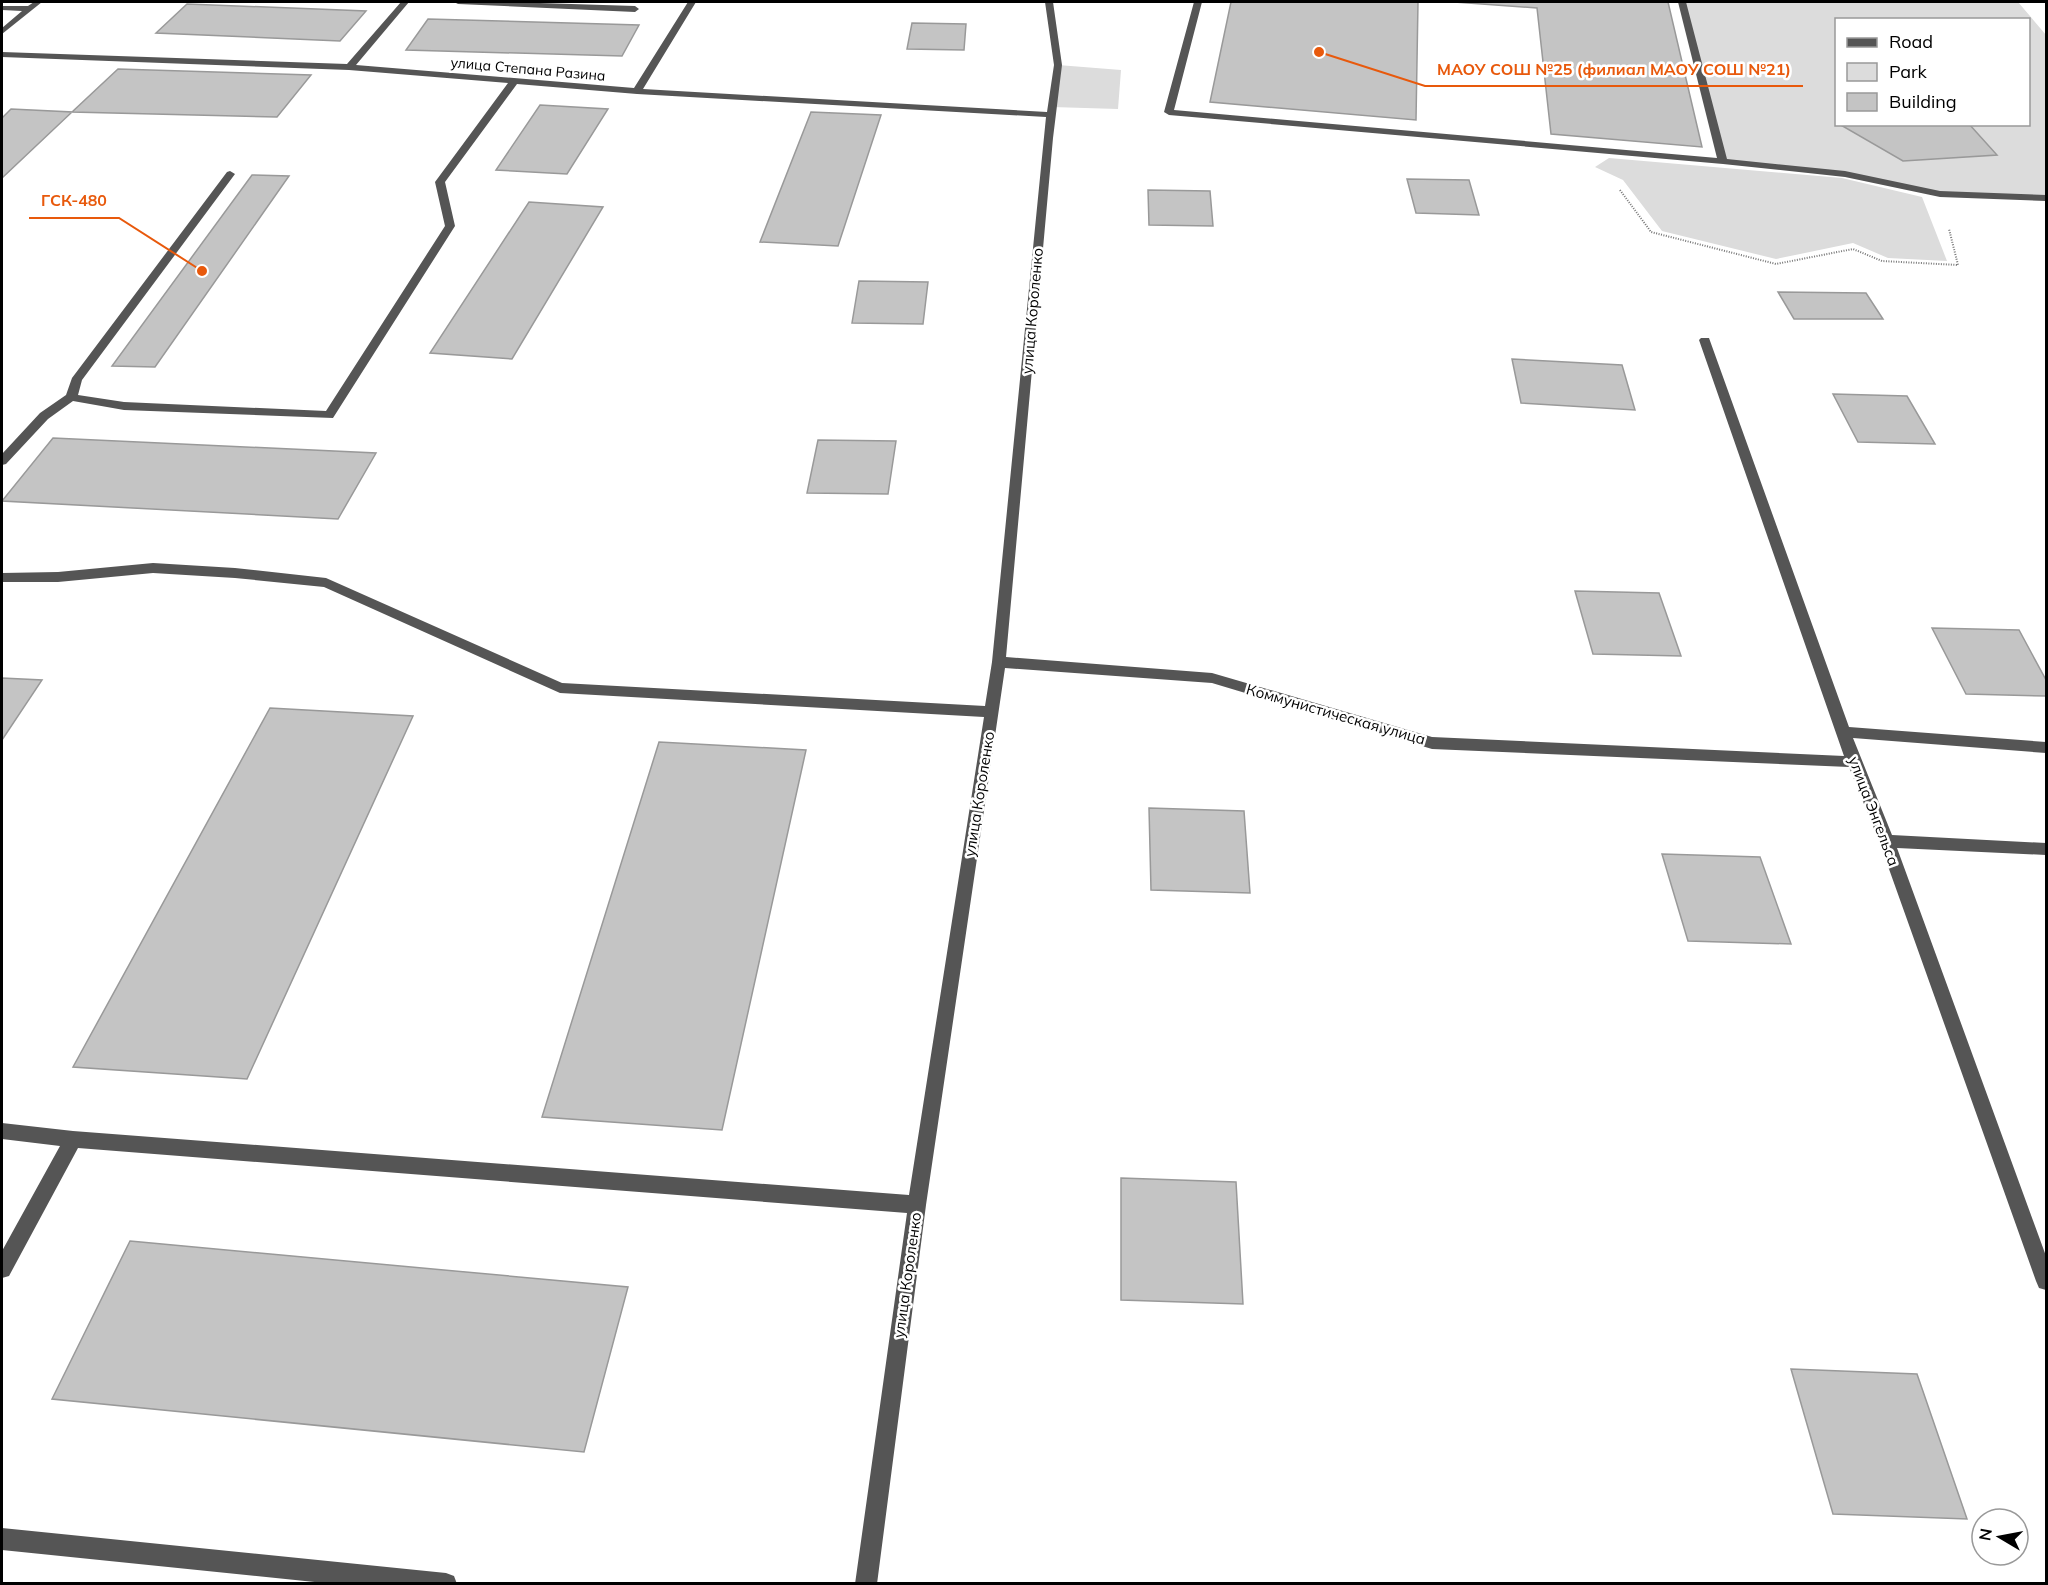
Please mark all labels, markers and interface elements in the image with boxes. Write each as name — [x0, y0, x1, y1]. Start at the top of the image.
legend — [1835, 18, 2030, 126]
text: Road — [1889, 30, 1933, 53]
callout: МАОУ СОШ №25 (филиал МАОУ СОШ №21) — [1425, 52, 1803, 86]
street label: улица Степана Разина — [450, 53, 606, 85]
text: МАОУ СОШ №25 (филиал МАОУ СОШ №21) — [1437, 59, 1791, 79]
text: Park — [1889, 60, 1928, 83]
text: Building — [1889, 90, 1957, 113]
callout: ГСК-480 — [29, 184, 119, 218]
text: ГСК-480 — [41, 190, 107, 210]
street label: улица Короленко — [1017, 247, 1047, 375]
street label: Коммунистическая улица — [1244, 679, 1428, 749]
street label: улица Короленко — [960, 730, 998, 858]
street label: улица Энгельса — [1844, 754, 1904, 868]
street label: улица Короленко — [889, 1211, 925, 1339]
north arrow — [1970, 1507, 2030, 1567]
text: N — [1974, 1527, 1996, 1542]

